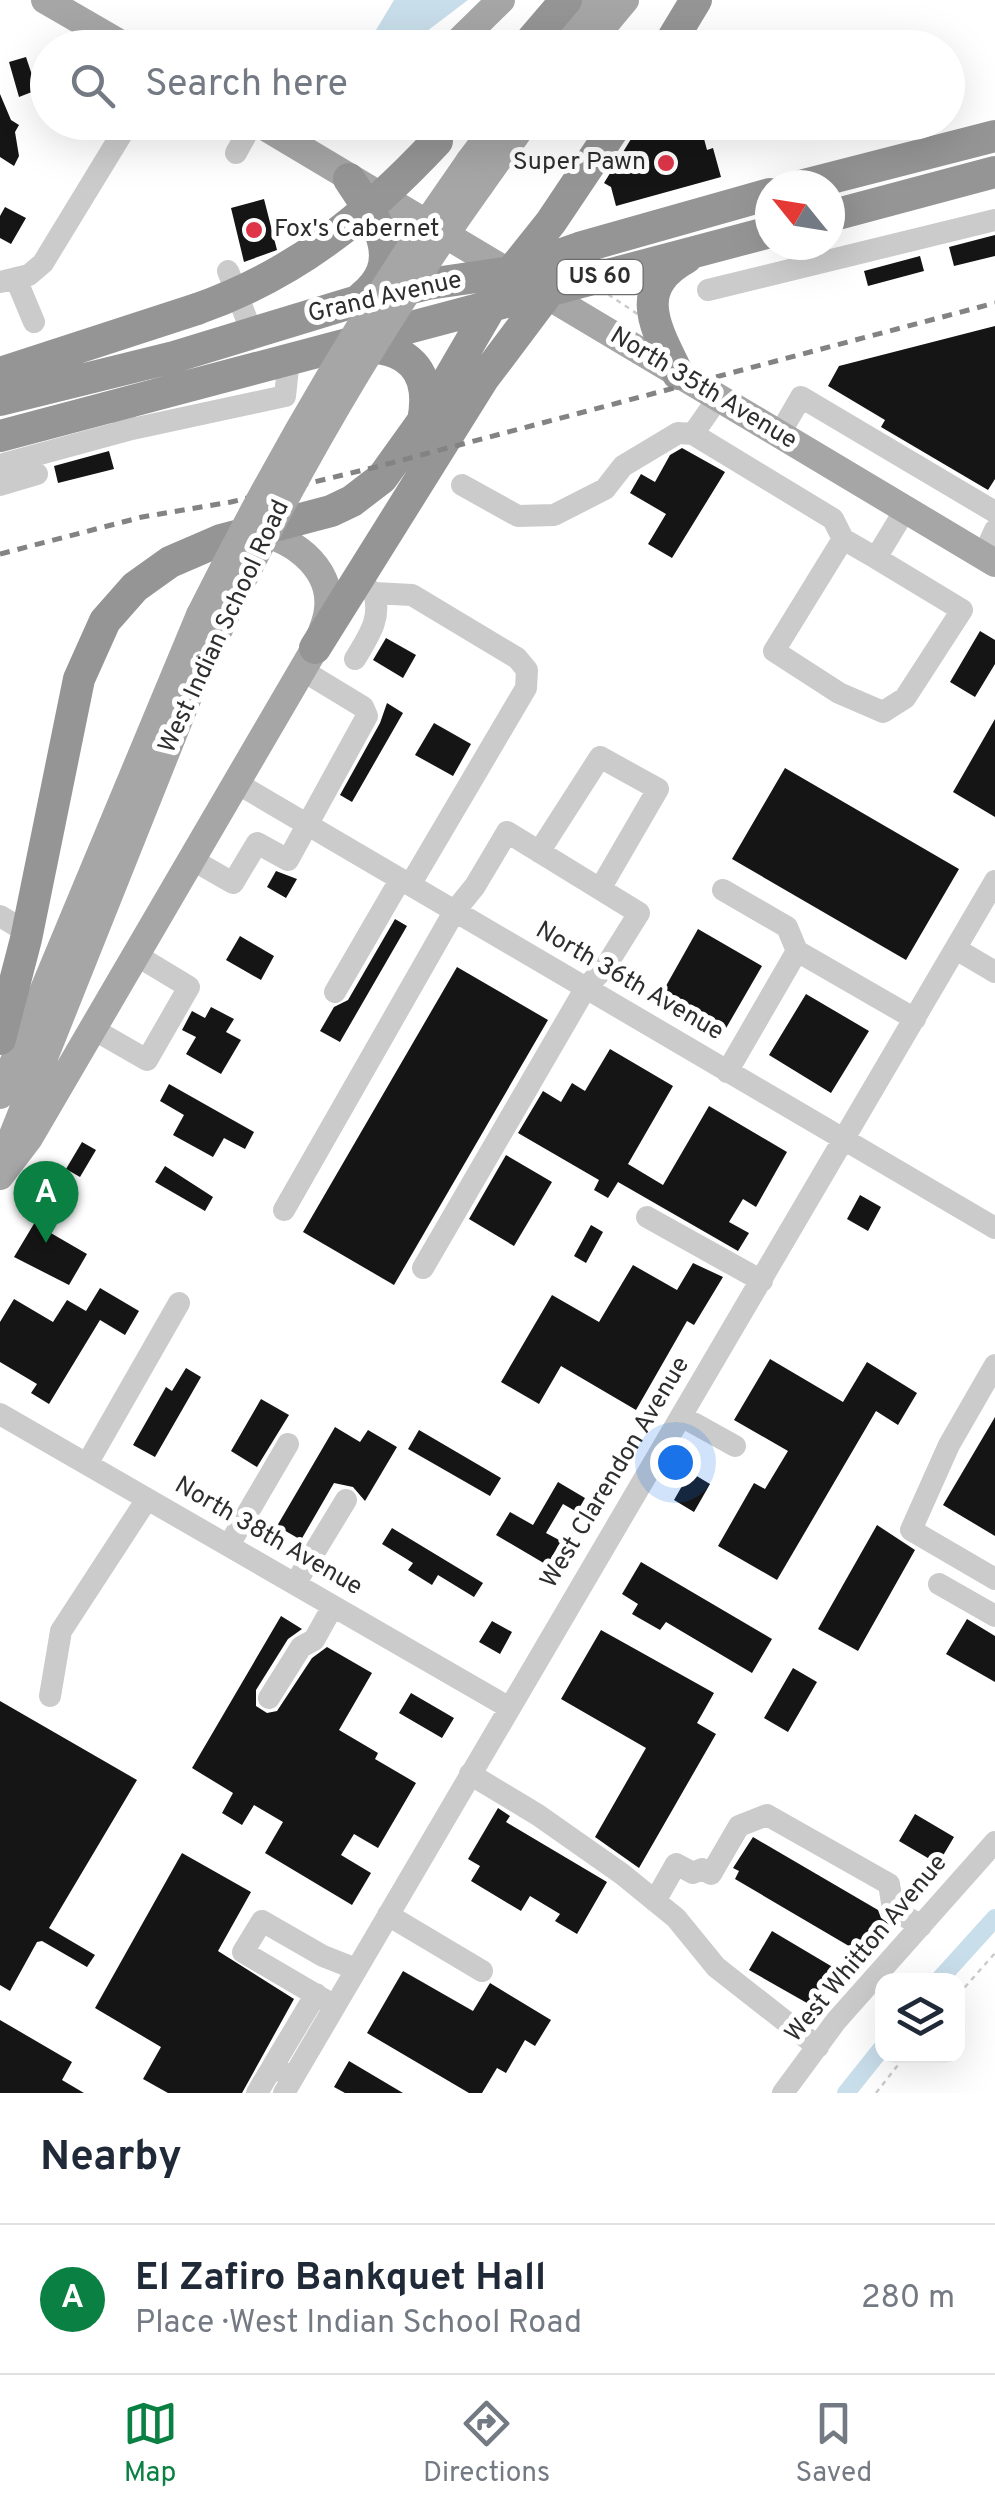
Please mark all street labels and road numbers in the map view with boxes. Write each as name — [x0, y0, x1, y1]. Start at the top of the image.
road number: US 60 — [558, 260, 642, 294]
street label: Grand Avenue — [305, 265, 465, 331]
street label: North 35th Avenue — [604, 321, 802, 457]
street label: West Indian School Road — [152, 495, 298, 759]
street label: North 36th Avenue — [529, 915, 729, 1049]
street label: West Clarendon Avenue — [534, 1351, 698, 1595]
street label: North 38th Avenue — [168, 1470, 368, 1604]
street label: West Whitton Avenue — [779, 1848, 955, 2050]

